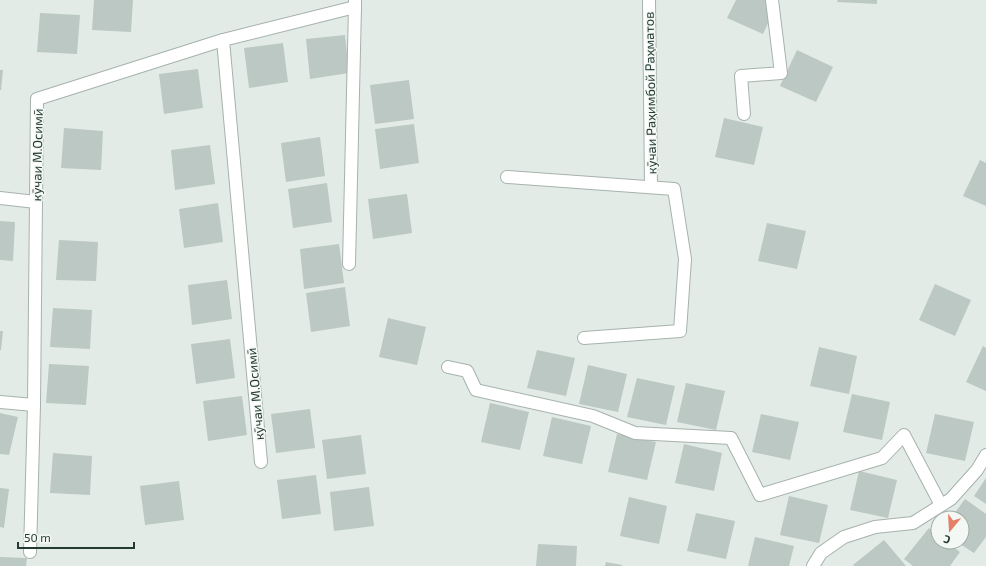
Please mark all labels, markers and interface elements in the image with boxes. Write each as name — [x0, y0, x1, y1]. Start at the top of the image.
street label: кӯчаи Раҳимбой Раҳматов — [641, 12, 659, 174]
street label: кӯчаи М.Осимӣ — [28, 108, 46, 202]
street label: кӯчаи М.Осимӣ — [243, 347, 267, 441]
north arrow — [930, 510, 970, 550]
scale bar — [18, 524, 134, 550]
text: 50 m — [24, 530, 51, 544]
text: С — [941, 533, 952, 547]

